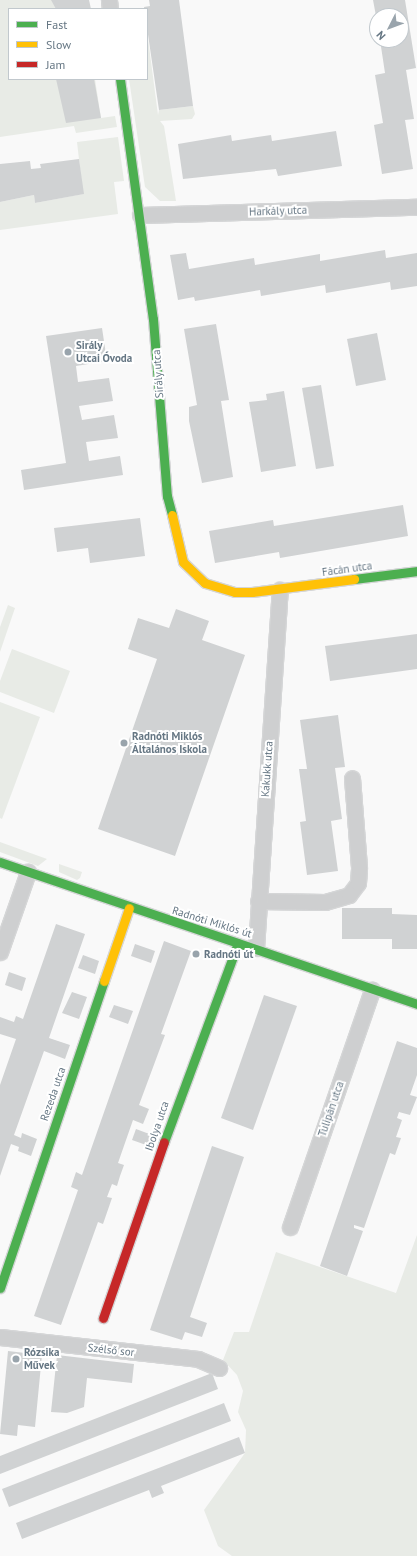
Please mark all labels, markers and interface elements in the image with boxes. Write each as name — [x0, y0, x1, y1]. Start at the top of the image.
legend — [8, 8, 148, 80]
north arrow — [369, 8, 409, 48]
text: Fast — [46, 17, 67, 32]
text: N — [373, 28, 388, 43]
text: Slow — [46, 37, 71, 52]
text: Jam — [46, 57, 65, 72]
street label: Harkály utca — [249, 203, 307, 219]
place label: Sirály Utcai Óvoda — [76, 339, 132, 365]
marker: Sirály Utcai Óvoda — [63, 347, 73, 357]
street label: Sirály utca — [150, 349, 166, 399]
street label: Fácán utca — [321, 559, 373, 579]
place label: Radnóti Miklós Általános Iskola — [132, 730, 207, 756]
marker: Radnóti Miklós Általános Iskola — [119, 738, 129, 748]
street label: Kakukk utca — [258, 740, 276, 798]
street label: Radnóti Miklós út — [171, 904, 253, 940]
place label: Radnóti út — [204, 947, 253, 961]
marker: Radnóti út — [191, 949, 201, 959]
street label: Rezeda utca — [38, 1065, 68, 1123]
street label: Tulipán utca — [315, 1080, 347, 1138]
street label: Ibolya utca — [142, 1099, 172, 1153]
street label: Szélső sor — [87, 1341, 135, 1359]
place label: Rózsika Művek — [24, 1346, 59, 1372]
marker: Rózsika Művek — [11, 1354, 21, 1364]

